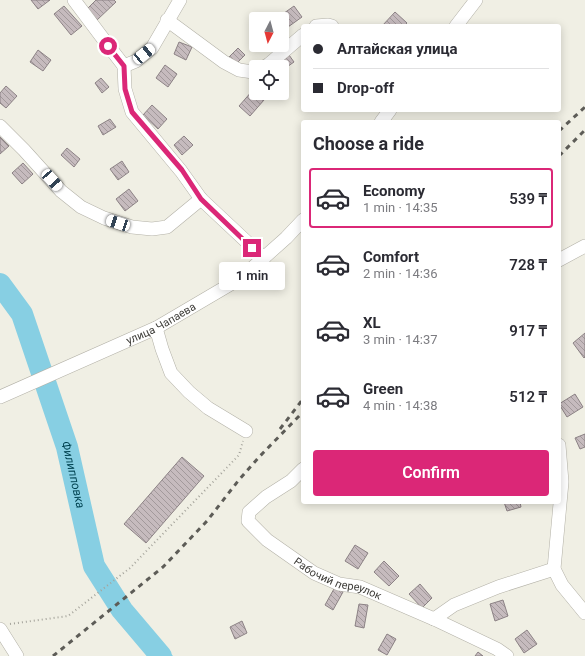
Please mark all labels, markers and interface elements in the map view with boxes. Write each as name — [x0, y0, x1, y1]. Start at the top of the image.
north arrow — [249, 12, 289, 52]
map controls — [249, 12, 289, 100]
route start — [99, 37, 117, 55]
text: Алтайская улица — [337, 40, 458, 58]
car — [131, 42, 157, 66]
button: locate — [249, 60, 289, 100]
text: Drop-off — [337, 79, 394, 97]
text: Choose a ride — [313, 133, 424, 154]
car — [40, 167, 64, 193]
icon: car — [315, 180, 351, 216]
text: Economy — [363, 182, 425, 200]
text: 539 ₸ — [509, 190, 547, 208]
text: 1 min · 14:35 — [363, 200, 438, 215]
car — [105, 214, 131, 232]
route end — [243, 239, 261, 257]
icon: car — [315, 246, 351, 282]
text: Comfort — [363, 248, 419, 266]
text: 728 ₸ — [509, 256, 547, 274]
callout: 1 min — [219, 262, 285, 290]
text: 2 min · 14:36 — [363, 266, 438, 281]
text: 1 min — [236, 268, 268, 283]
street label: улица Чапаева — [124, 300, 198, 347]
icon: car — [315, 312, 351, 348]
text: XL — [363, 314, 381, 332]
text: 917 ₸ — [509, 322, 547, 340]
text: 3 min · 14:37 — [363, 332, 438, 347]
icon: car — [315, 378, 351, 414]
text: Green — [363, 380, 403, 398]
text: 512 ₸ — [509, 388, 547, 406]
text: 4 min · 14:38 — [363, 398, 438, 413]
water label: Филипповка — [58, 439, 88, 510]
button: Confirm — [313, 450, 549, 496]
street label: Рабочий переулок — [292, 555, 384, 602]

